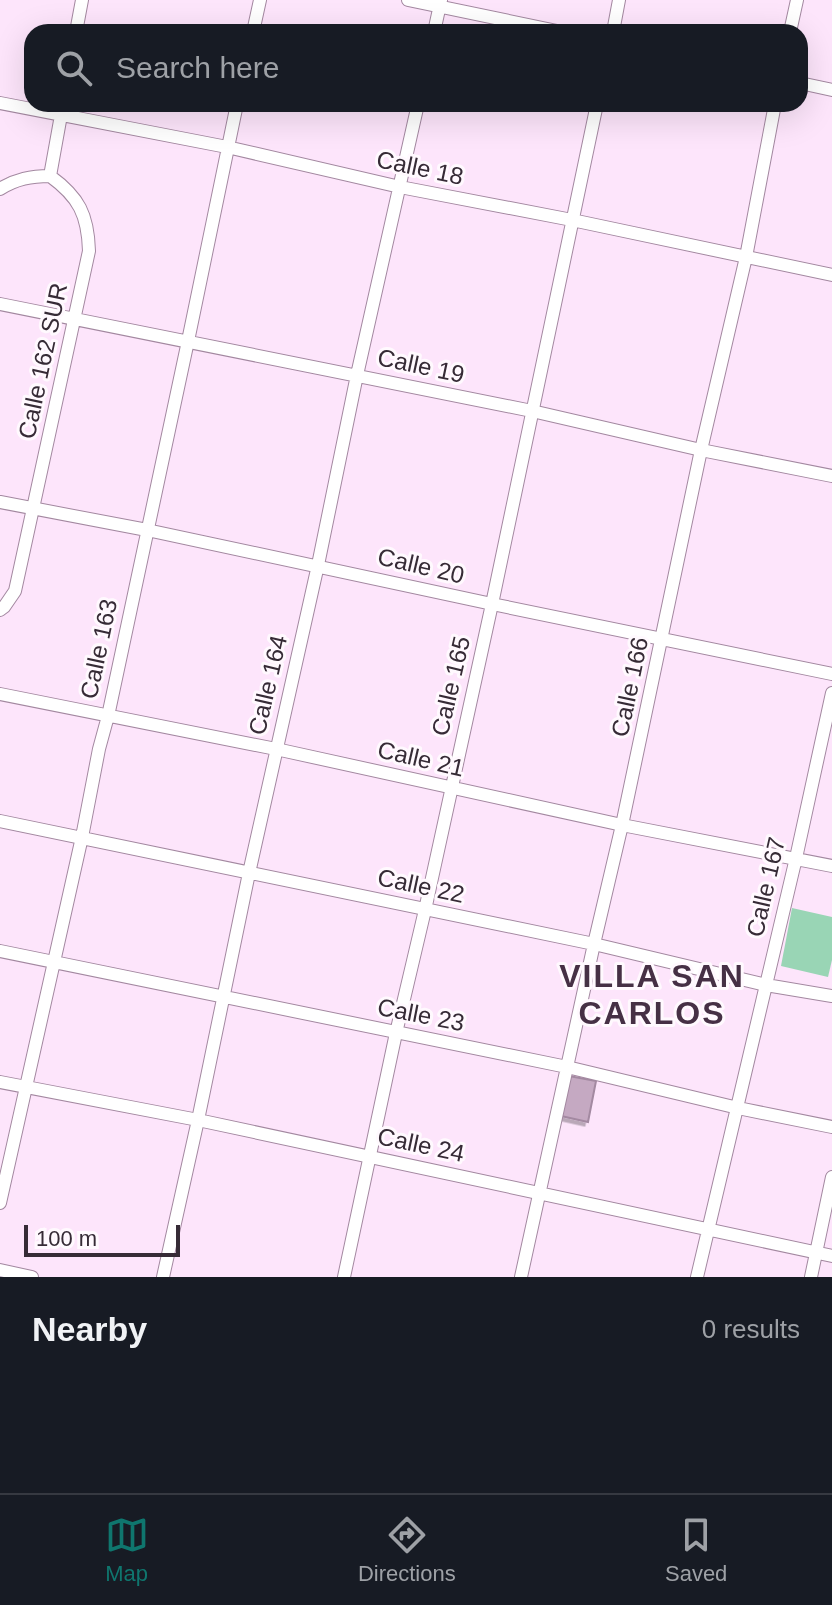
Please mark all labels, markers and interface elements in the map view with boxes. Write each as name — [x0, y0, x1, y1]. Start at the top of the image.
search box — [24, 24, 808, 112]
icon: search — [52, 46, 96, 90]
text: Search here — [116, 51, 279, 84]
street label: Calle 18 — [374, 145, 466, 190]
street label: Calle 162 SUR — [13, 280, 72, 441]
street label: Calle 19 — [375, 343, 467, 388]
street label: Calle 20 — [375, 542, 467, 589]
street label: Calle 163 — [75, 596, 122, 701]
street label: Calle 164 — [243, 632, 292, 737]
street label: Calle 165 — [426, 633, 475, 738]
street label: Calle 166 — [606, 634, 653, 739]
street label: Calle 21 — [375, 735, 467, 782]
street label: Calle 167 — [741, 834, 790, 939]
street label: Calle 22 — [375, 863, 467, 908]
district label: VILLA SAN CARLOS — [559, 958, 745, 1031]
street label: Calle 23 — [375, 993, 467, 1036]
street label: Calle 24 — [375, 1122, 467, 1167]
scale bar — [24, 1221, 180, 1257]
text: 100 m — [36, 1226, 97, 1251]
text: Nearby — [32, 1310, 147, 1348]
text: 0 results — [702, 1314, 800, 1344]
tab: Map — [105, 1513, 149, 1587]
tab: Directions — [358, 1513, 456, 1587]
tab: Saved — [665, 1513, 727, 1587]

